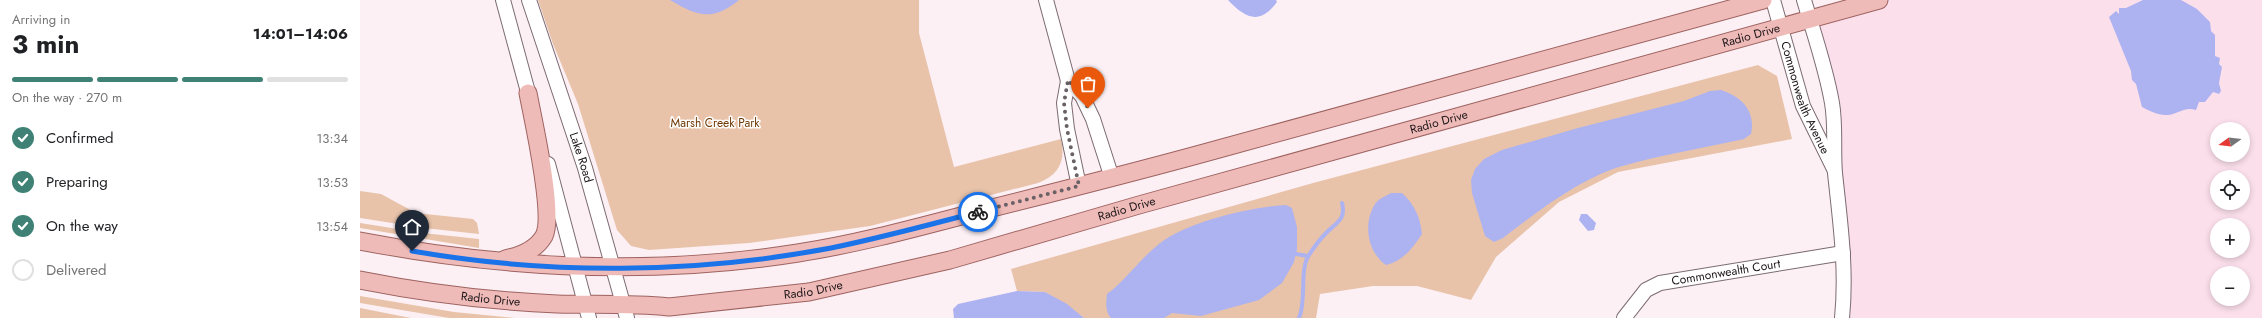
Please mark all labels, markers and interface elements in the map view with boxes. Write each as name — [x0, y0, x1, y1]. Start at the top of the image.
text: Arriving in — [12, 10, 70, 29]
street label: Radio Drive — [1720, 19, 1782, 52]
text: 14:01–14:06 — [253, 23, 348, 45]
text: 3 min — [12, 25, 79, 63]
street label: Commonwealth Avenue — [1776, 39, 1834, 157]
pin — [1071, 67, 1105, 108]
icon: bag — [1077, 73, 1099, 95]
text: On the way · 270 m — [12, 88, 122, 107]
street label: Radio Drive — [1408, 105, 1470, 139]
park label: Marsh Creek Park — [670, 114, 760, 132]
north arrow — [2210, 122, 2250, 162]
map controls — [2210, 122, 2250, 306]
icon: check — [12, 127, 34, 149]
text: Confirmed — [46, 127, 114, 149]
text: 13:34 — [316, 129, 348, 148]
street label: Lake Road — [565, 130, 598, 185]
button: locate — [2210, 170, 2250, 210]
icon: check — [12, 171, 34, 193]
text: Preparing — [46, 171, 108, 193]
text: 13:53 — [317, 173, 348, 192]
courier — [958, 192, 998, 232]
street label: Radio Drive — [1096, 192, 1158, 226]
icon: bike — [967, 201, 989, 223]
pin — [395, 210, 429, 251]
icon: check — [12, 215, 34, 237]
text: On the way — [46, 215, 118, 237]
icon: home — [401, 216, 423, 238]
text: 13:54 — [316, 217, 348, 236]
button: + — [2210, 218, 2250, 258]
street label: Commonwealth Court — [1670, 254, 1782, 290]
text: Delivered — [46, 259, 107, 281]
button: − — [2210, 266, 2250, 306]
street label: Radio Drive — [783, 276, 844, 304]
street label: Radio Drive — [460, 287, 521, 311]

